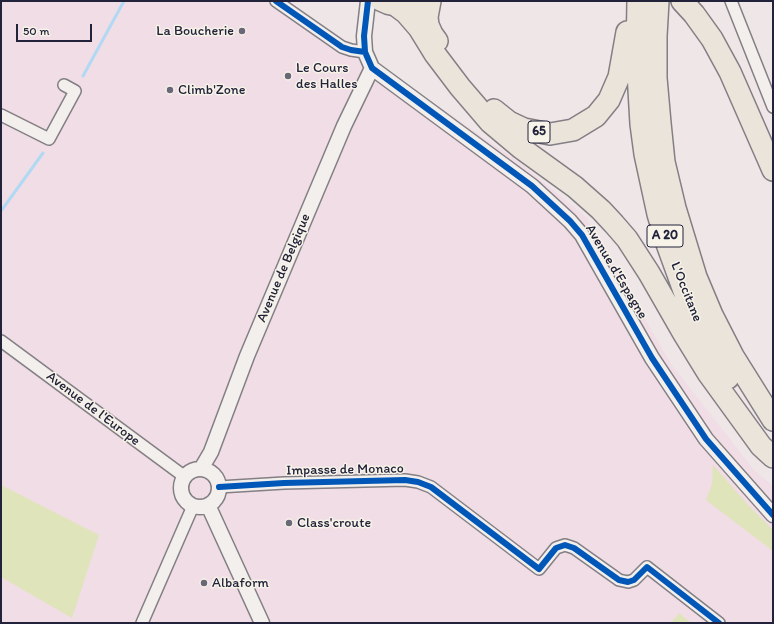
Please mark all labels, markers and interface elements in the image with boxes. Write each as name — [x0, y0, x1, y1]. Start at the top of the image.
scale bar — [18, 16, 94, 42]
place label: La Boucherie — [156, 23, 234, 39]
text: 50 m — [23, 24, 49, 38]
marker: La Boucherie — [237, 26, 247, 36]
place label: Le Cours des Halles — [296, 60, 358, 92]
marker: Le Cours des Halles — [283, 71, 293, 81]
place label: Climb'Zone — [178, 82, 245, 98]
marker: Climb'Zone — [165, 85, 175, 95]
road number: 65 — [528, 121, 550, 143]
street label: Avenue de Belgique — [254, 211, 314, 325]
street label: Avenue d'Espagne — [581, 222, 651, 322]
road number: A 20 — [647, 225, 683, 247]
street label: L'Occitane — [666, 260, 706, 324]
street label: Avenue de l'Europe — [43, 368, 143, 450]
street label: Impasse de Monaco — [286, 461, 404, 479]
place label: Class'croute — [297, 515, 371, 531]
marker: Class'croute — [284, 518, 294, 528]
place label: Albaform — [212, 575, 269, 591]
marker: Albaform — [199, 578, 209, 588]

